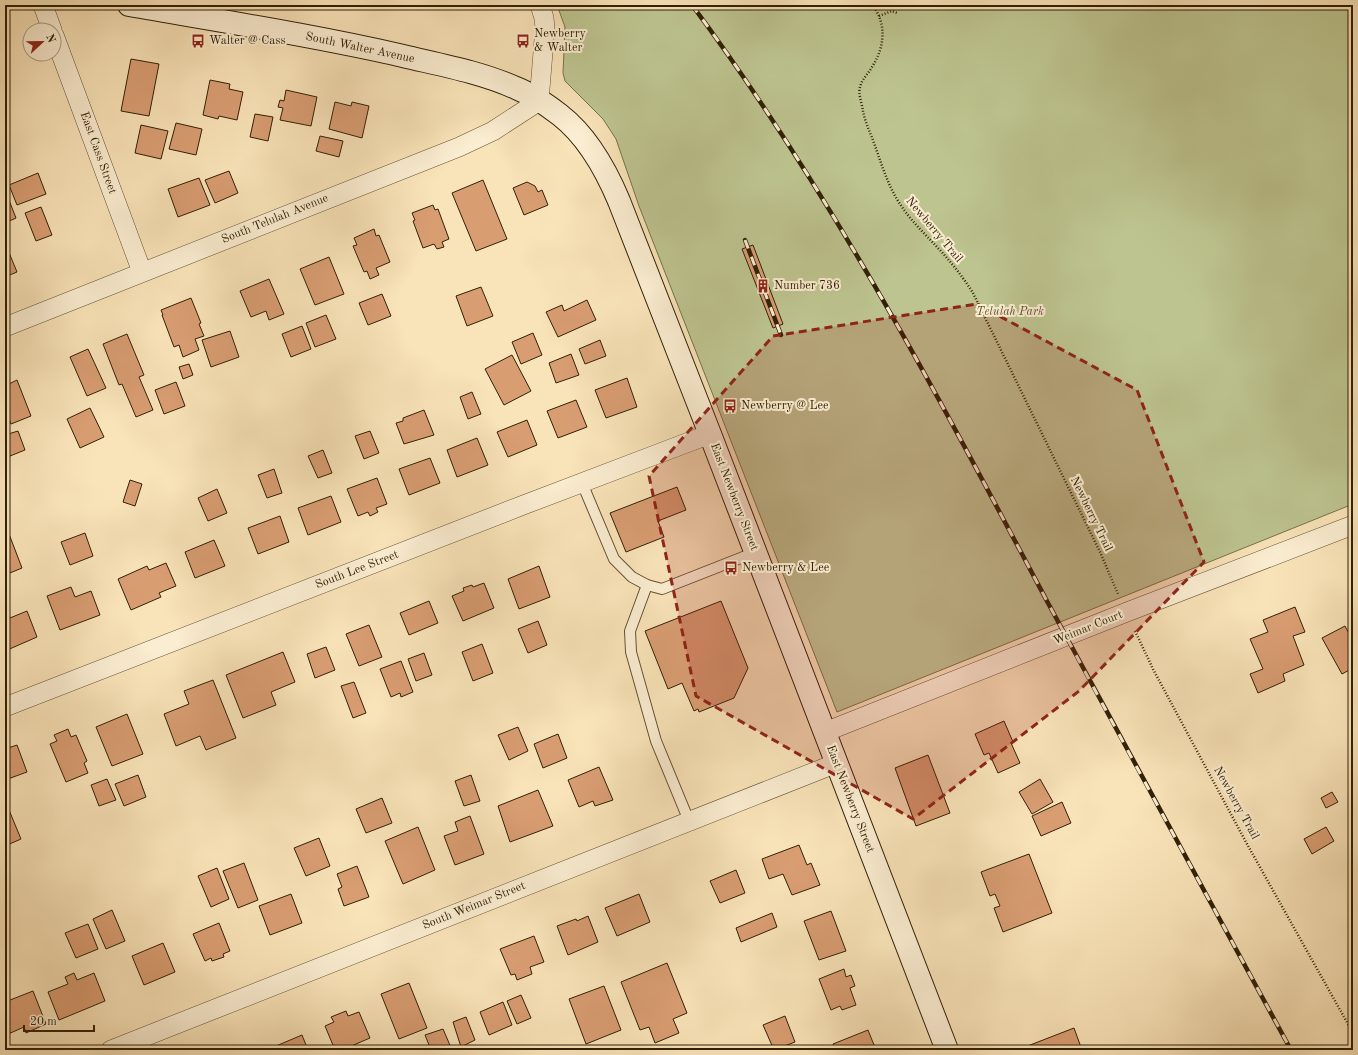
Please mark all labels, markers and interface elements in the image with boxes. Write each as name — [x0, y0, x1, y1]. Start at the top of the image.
north arrow — [22, 22, 62, 62]
place label: Newberry & Walter — [534, 28, 587, 54]
street label: South Walter Avenue — [304, 31, 416, 66]
text: N — [43, 33, 57, 45]
bus stop icon: Walter @ Cass — [190, 33, 206, 49]
bus stop icon: Newberry & Walter — [515, 33, 531, 49]
place label: Walter @ Cass — [209, 35, 286, 47]
street label: East Cass Street — [78, 110, 118, 196]
street label: South Telulah Avenue — [220, 192, 331, 246]
street label: Newberry Trail — [903, 195, 965, 265]
building icon: Number 736 — [755, 278, 771, 294]
place label: Number 736 — [774, 280, 840, 292]
park label: Telulah Park — [976, 306, 1044, 318]
bus stop icon: Newberry @ Lee — [722, 398, 738, 414]
place label: Newberry @ Lee — [741, 400, 829, 412]
street label: East Newberry Street — [708, 442, 760, 552]
street label: Newberry Trail — [1068, 475, 1114, 553]
street label: South Lee Street — [314, 549, 400, 591]
bus stop icon: Newberry & Lee — [723, 560, 739, 576]
place label: Newberry & Lee — [742, 562, 830, 574]
street label: Weimar Court — [1052, 609, 1124, 647]
street label: East Newberry Street — [824, 744, 876, 854]
street label: Newberry Trail — [1211, 765, 1261, 841]
street label: South Weimar Street — [421, 880, 527, 932]
scale bar — [24, 1007, 94, 1033]
text: 20 m — [30, 1016, 57, 1028]

